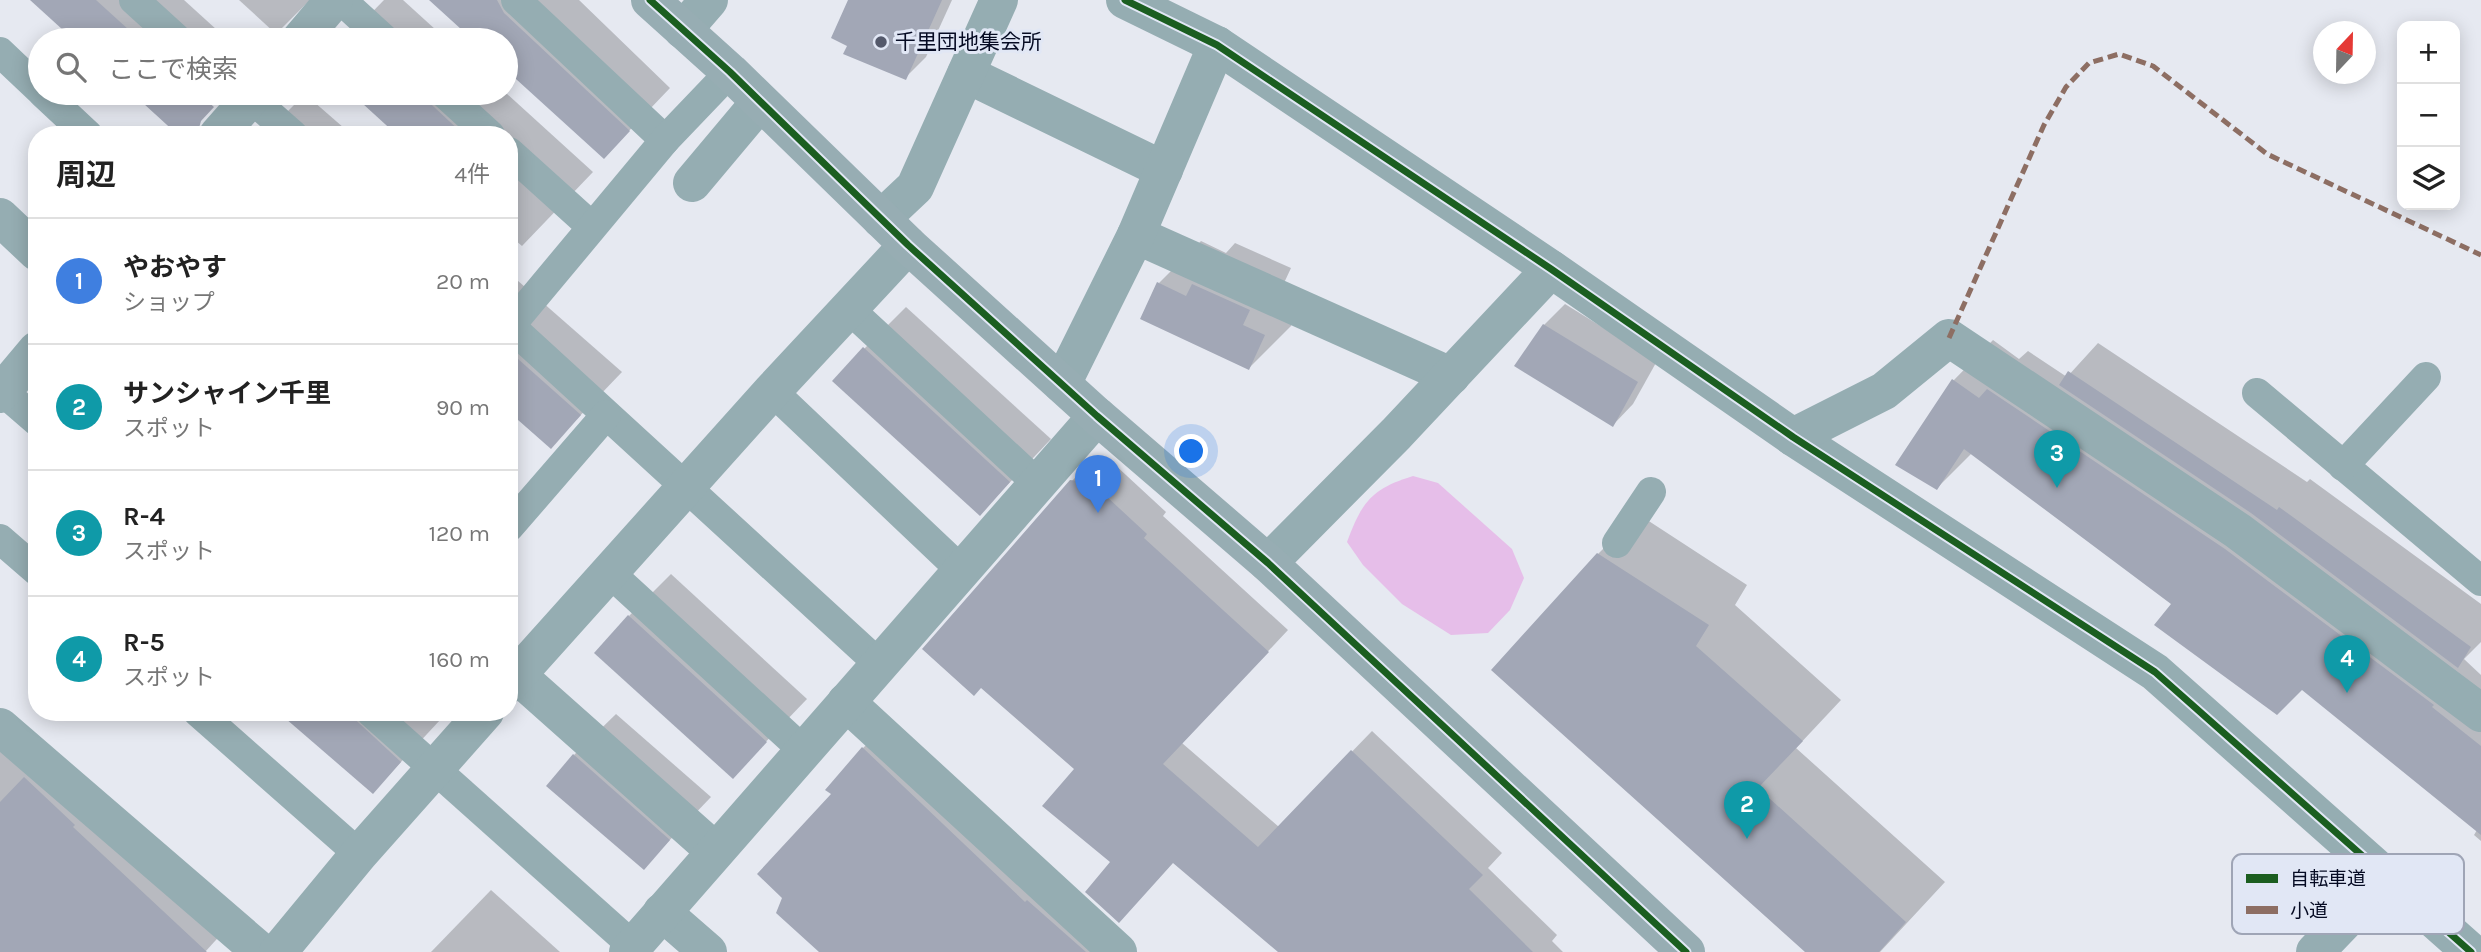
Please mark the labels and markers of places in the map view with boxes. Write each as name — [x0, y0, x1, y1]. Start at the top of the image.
place label: 千里団地集会所 — [895, 30, 1042, 54]
marker: 千里団地集会所 — [873, 34, 889, 50]
pin: 3 — [2034, 430, 2080, 488]
pin: 1 — [1075, 455, 1121, 513]
pin: 4 — [2324, 635, 2370, 693]
pin: 2 — [1724, 781, 1770, 839]

